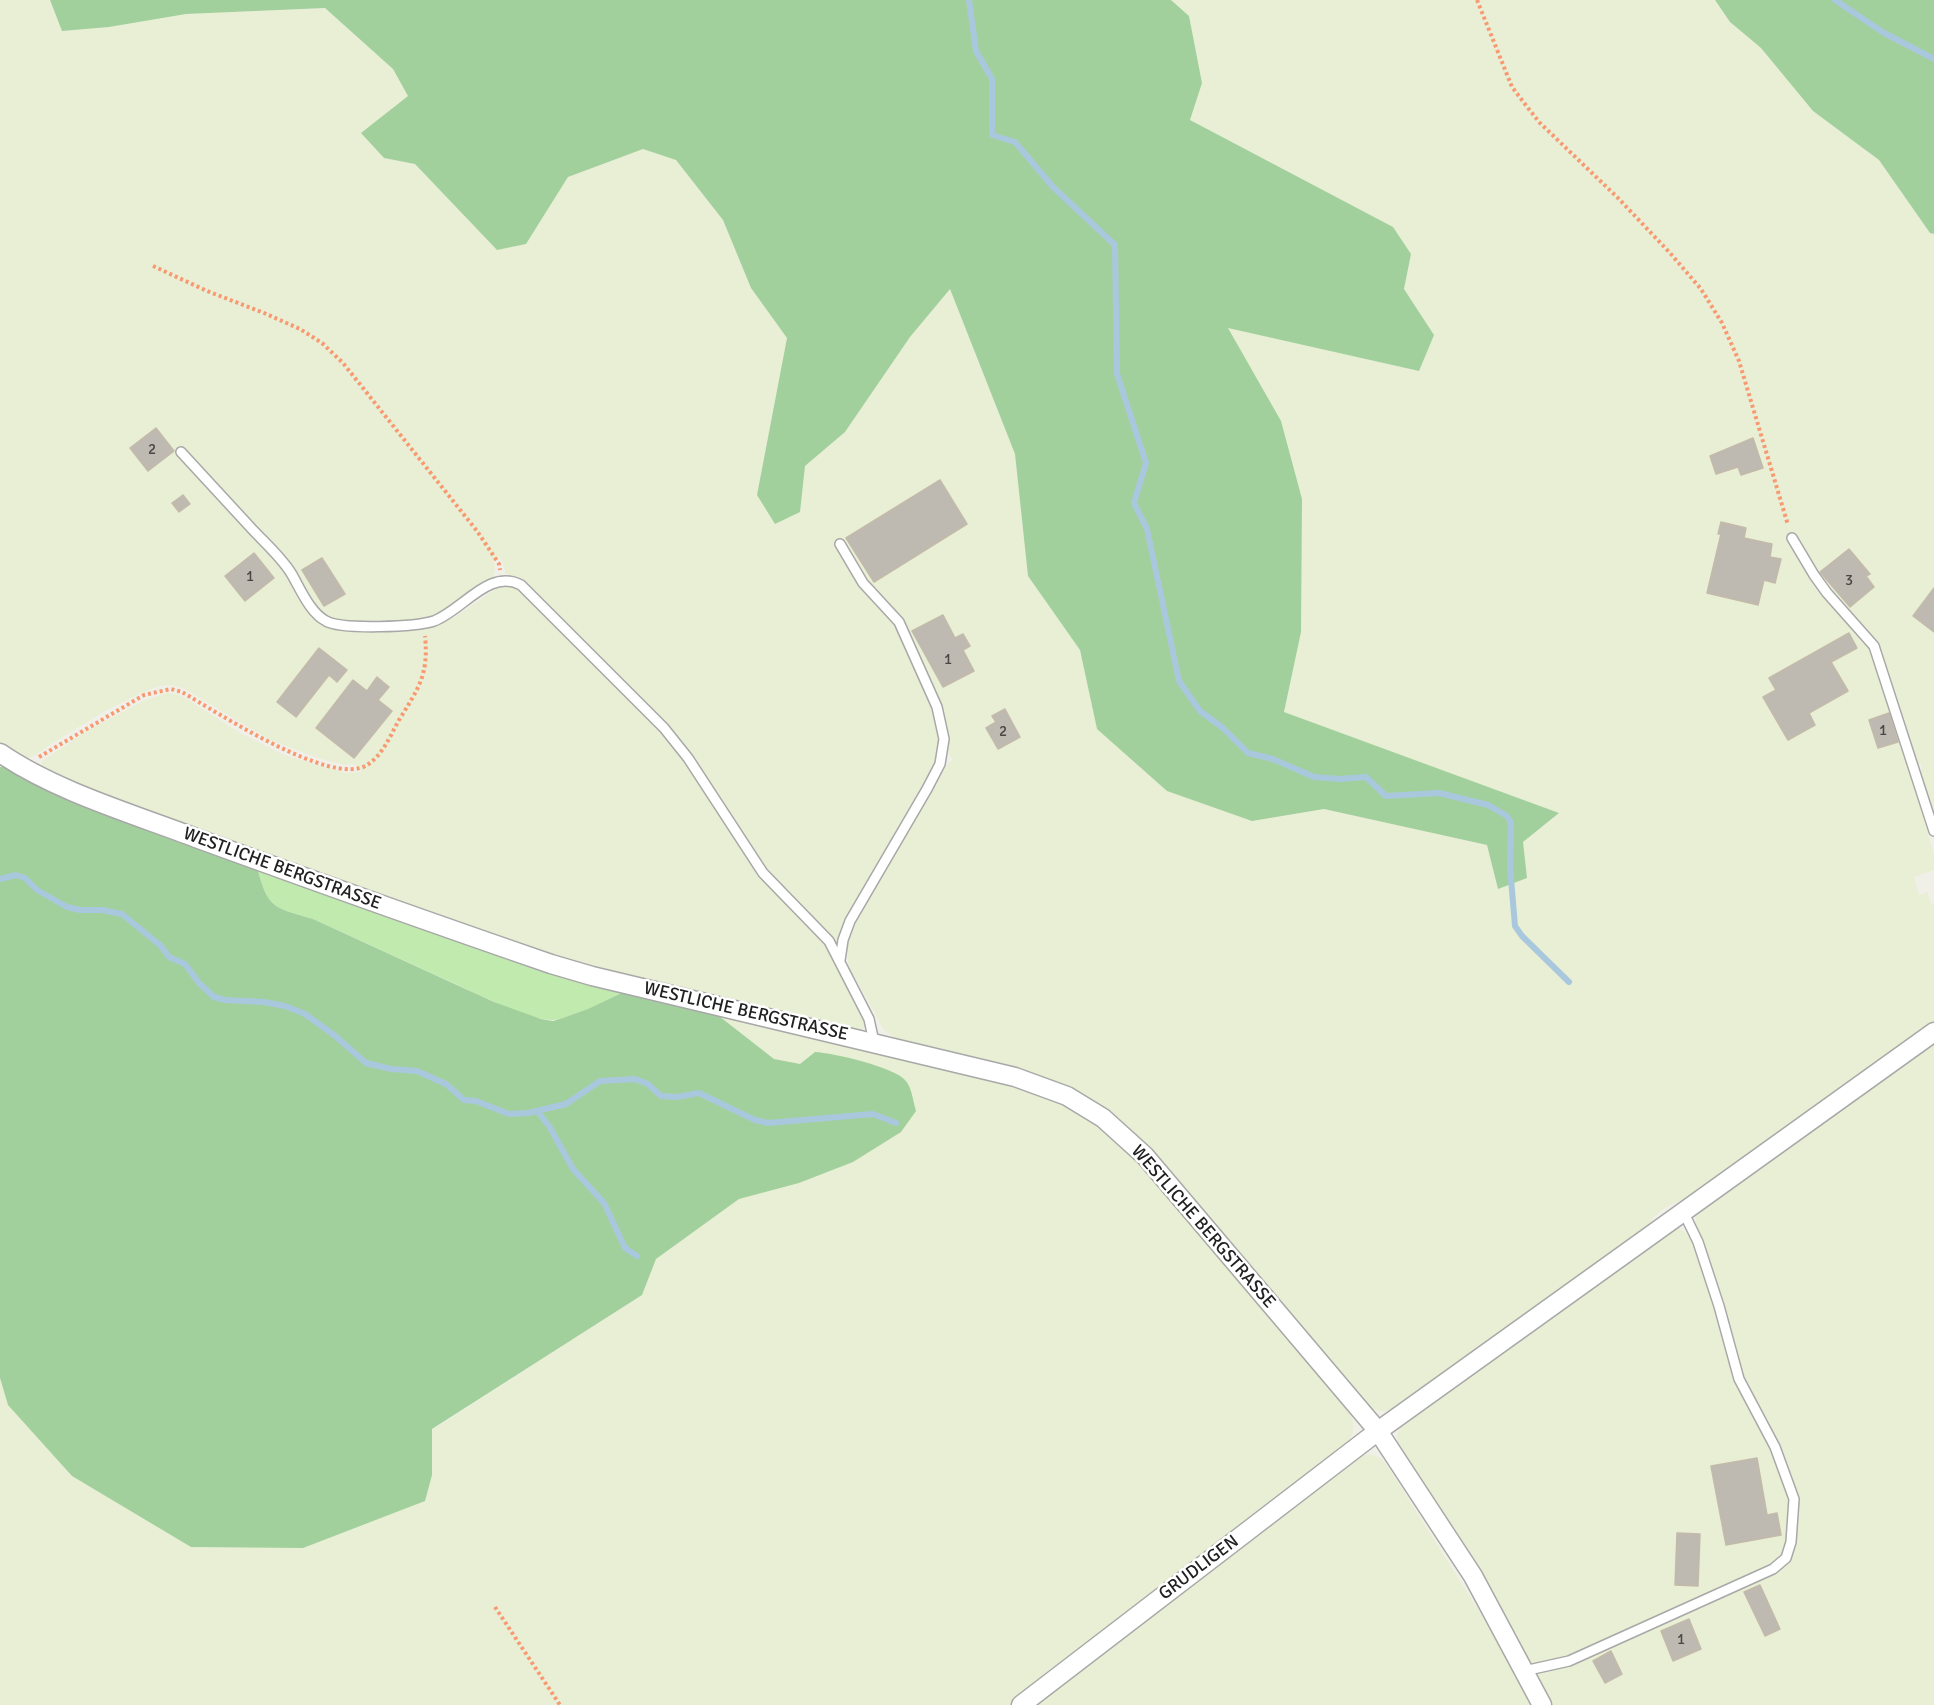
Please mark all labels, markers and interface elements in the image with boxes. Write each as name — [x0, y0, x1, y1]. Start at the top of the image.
house number: 2 — [148, 441, 156, 459]
house number: 1 — [246, 568, 254, 586]
house number: 3 — [1845, 572, 1853, 590]
house number: 1 — [944, 651, 952, 669]
house number: 1 — [1879, 722, 1887, 740]
house number: 2 — [999, 723, 1007, 741]
street label: WESTLICHE BERGSTRASSE — [180, 823, 384, 915]
street label: WESTLICHE BERGSTRASSE — [642, 978, 850, 1046]
street label: WESTLICHE BERGSTRASSE — [1126, 1141, 1280, 1313]
street label: GRUDLIGEN — [1155, 1531, 1243, 1605]
house number: 1 — [1677, 1631, 1685, 1649]

